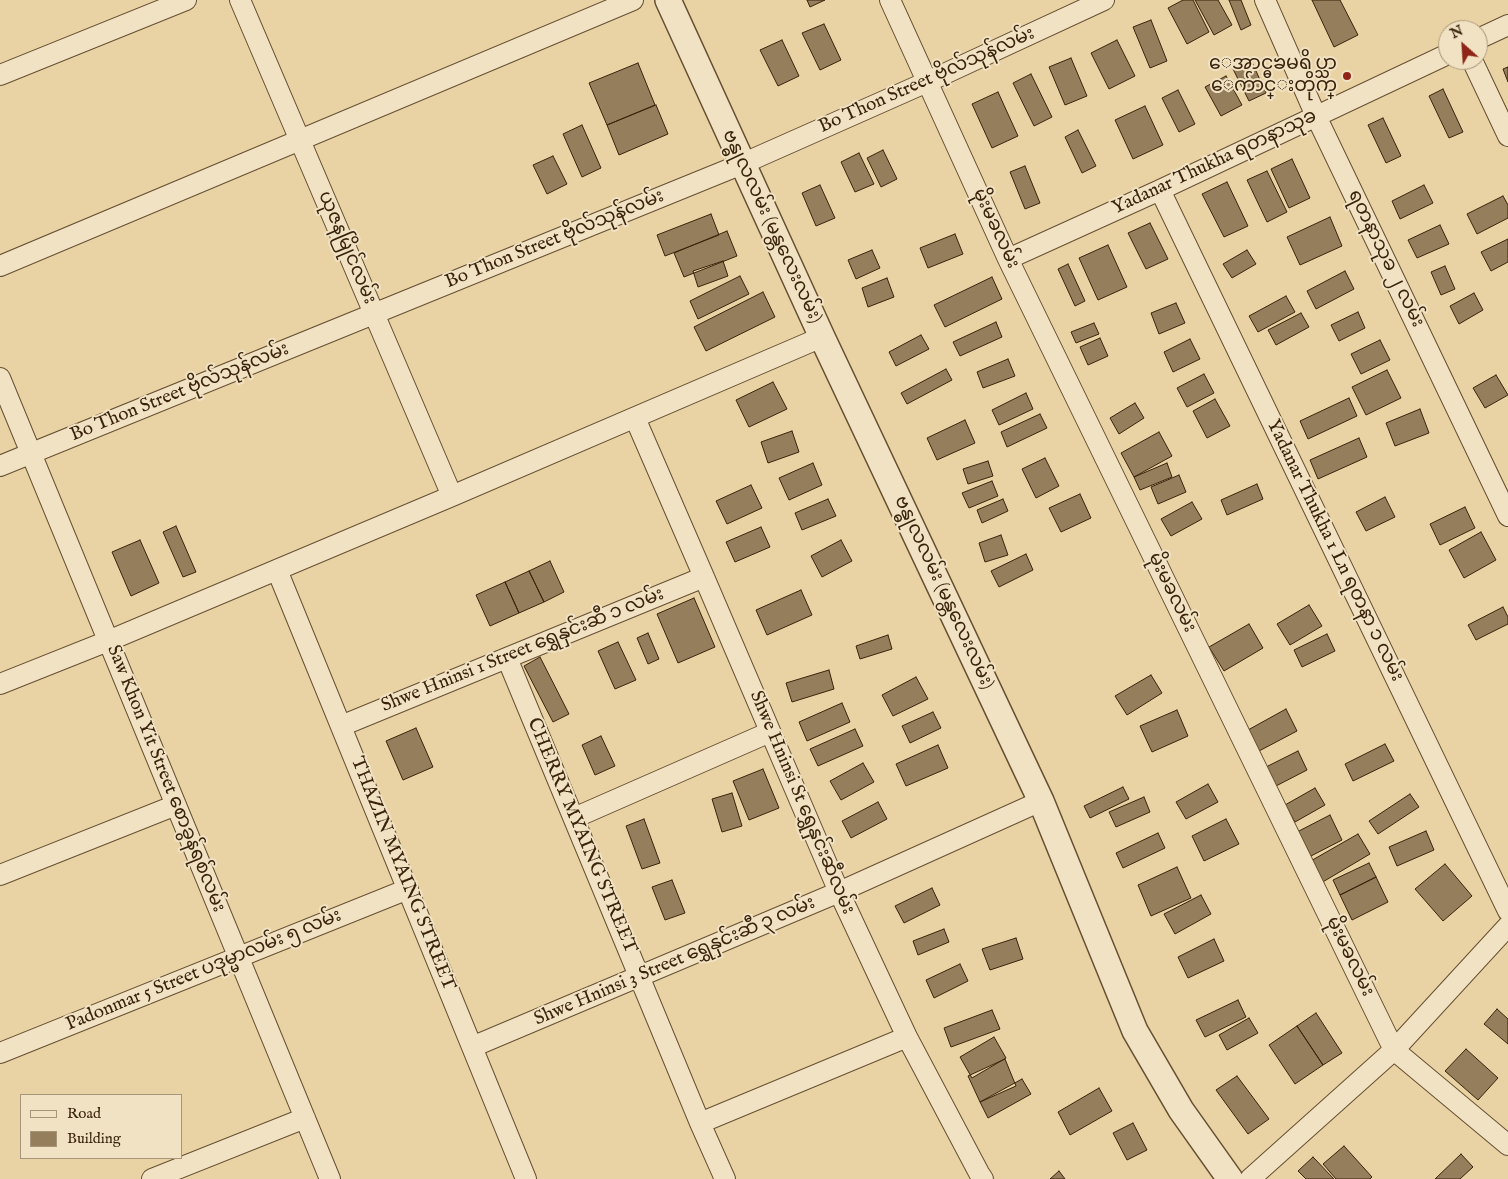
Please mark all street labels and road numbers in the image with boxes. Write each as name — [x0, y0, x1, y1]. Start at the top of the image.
street label: Bo Thon Street ဗိုလ်သုန်လမ်း — [815, 23, 1039, 139]
street label: Yadanar Thukha ရတနာသုခ — [1109, 106, 1321, 220]
street label: ဗန္ဓုလလမ်း (မန္တလေးလမ်း) — [716, 126, 826, 328]
street label: မိုးမခလမ်း — [967, 185, 1023, 273]
street label: Bo Thon Street ဗိုလ်သုန်လမ်း — [442, 186, 668, 294]
street label: ရတနာသုခ ၂ လမ်း — [1342, 187, 1428, 331]
street label: ယုဇနမြိုင်လမ်း — [312, 188, 380, 308]
street label: Bo Thon Street ဗိုလ်သုန်လမ်း — [67, 339, 293, 447]
street label: Yadanar Thukha 1 Ln ရတနာ ၁ လမ်း — [1260, 416, 1408, 686]
street label: ဗန္ဓုလလမ်း (မန္တလေးလမ်း) — [888, 492, 998, 694]
street label: မိုးမခလမ်း — [1142, 549, 1200, 637]
street label: Shwe Hninsi 1 Street ရွှေနှင်းဆီ ၁ လမ်း — [378, 584, 668, 718]
street label: Saw Khon Yit Street စောခွန်ရစ်လမ်း — [101, 642, 229, 916]
street label: Shwe Hninsi St ရွှေနှင်းဆီလမ်း — [743, 688, 859, 918]
street label: CHERRY MYAING STREET — [521, 715, 641, 957]
street label: THAZIN MYAING STREET — [345, 754, 459, 994]
street label: Shwe Hninsi 3 Street ရွှေနှင်းဆီ ၃ လမ်း — [531, 892, 819, 1032]
street label: Padonmar 5 Street ပဒုမ္မာလမ်း ၅ လမ်း — [63, 905, 345, 1037]
street label: မိုးမခလမ်း — [1320, 913, 1378, 1001]

